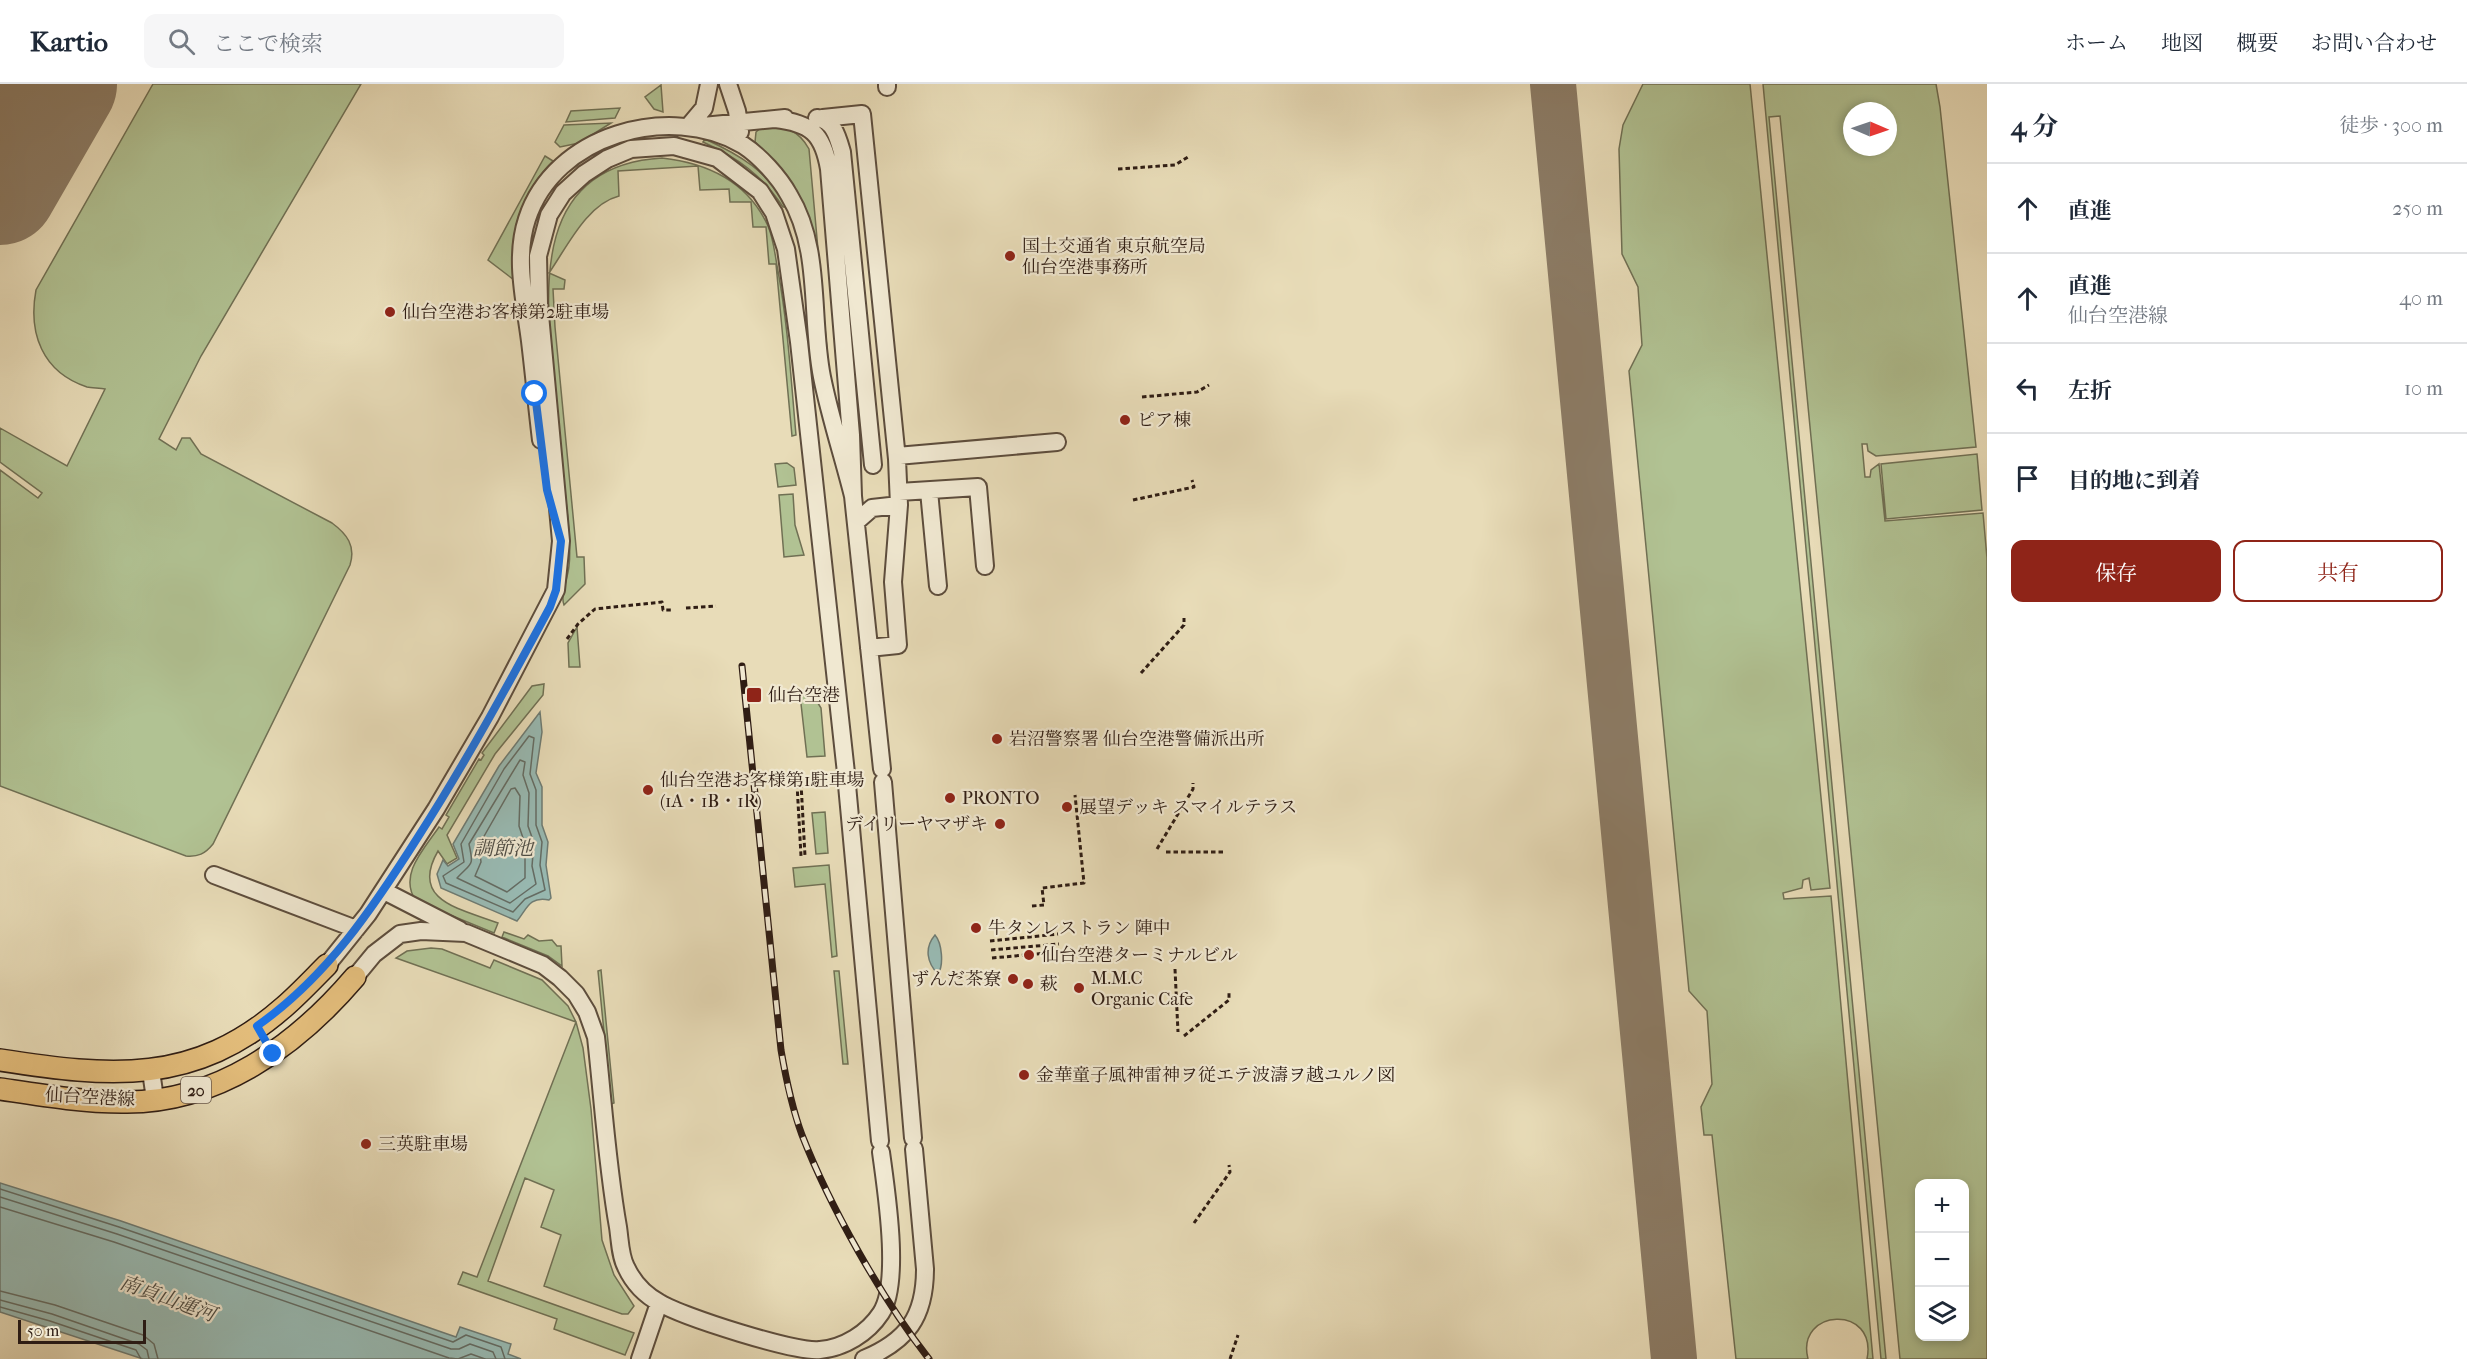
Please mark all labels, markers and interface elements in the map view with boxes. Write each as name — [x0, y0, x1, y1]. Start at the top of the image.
search box — [144, 14, 564, 68]
text: Kartio — [30, 25, 108, 58]
icon: search — [165, 25, 198, 58]
text: ここで検索 — [213, 31, 323, 57]
text: ホーム — [2065, 31, 2128, 55]
text: 地図 — [2161, 31, 2203, 55]
text: 概要 — [2236, 31, 2278, 55]
text: お問い合わせ — [2311, 31, 2437, 55]
north arrow — [1843, 102, 1897, 156]
text: 4 分 — [2011, 111, 2058, 142]
text: 徒歩 · 300 m — [2339, 114, 2443, 137]
icon: ahead — [2011, 192, 2044, 225]
text: 250 m — [2392, 197, 2443, 220]
text: 直進 — [2068, 198, 2112, 224]
place label: 国土交通省 東京航空局 仙台空港事務所 — [1022, 236, 1206, 278]
marker: 国土交通省 東京航空局 仙台空港事務所 — [1003, 249, 1017, 263]
text: 直進 — [2068, 273, 2112, 299]
icon: ahead — [2011, 282, 2044, 315]
text: 40 m — [2399, 287, 2443, 310]
place label: 仙台空港お客様第2駐車場 — [402, 302, 609, 323]
text: 仙台空港線 — [2068, 304, 2168, 327]
marker: 仙台空港お客様第2駐車場 — [383, 305, 397, 319]
icon: left — [2011, 372, 2044, 405]
text: 10 m — [2404, 377, 2443, 400]
text: 左折 — [2068, 378, 2112, 404]
route start — [521, 380, 547, 406]
place label: ピア棟 — [1137, 410, 1191, 431]
marker: ピア棟 — [1118, 413, 1132, 427]
icon: arrive — [2011, 462, 2044, 495]
text: 目的地に到着 — [2068, 468, 2200, 494]
button: 保存 — [2011, 540, 2221, 602]
button: 共有 — [2233, 540, 2443, 602]
place label: 仙台空港 — [768, 685, 840, 706]
marker: 仙台空港 — [745, 686, 763, 704]
place label: 岩沼警察署 仙台空港警備派出所 — [1009, 729, 1265, 750]
marker: 岩沼警察署 仙台空港警備派出所 — [990, 732, 1004, 746]
place label: 仙台空港お客様第1駐車場 (1A・1B・1R) — [660, 770, 864, 812]
marker: 仙台空港お客様第1駐車場 (1A・1B・1R) — [641, 783, 655, 797]
place label: PRONTO — [962, 788, 1039, 809]
marker: PRONTO — [943, 791, 957, 805]
place label: 展望デッキ スマイルテラス — [1079, 797, 1297, 818]
marker: 展望デッキ スマイルテラス — [1060, 800, 1074, 814]
place label: デイリーヤマザキ — [845, 814, 988, 835]
marker: デイリーヤマザキ — [993, 817, 1007, 831]
water label: 調節池 — [473, 837, 535, 860]
place label: 牛タンレストラン 陣中 — [988, 918, 1171, 939]
marker: 牛タンレストラン 陣中 — [969, 921, 983, 935]
place label: 仙台空港ターミナルビル — [1041, 945, 1238, 966]
marker: 仙台空港ターミナルビル — [1022, 948, 1036, 962]
place label: M.M.C Organic Cafe — [1091, 968, 1193, 1010]
place label: ずんだ茶寮 — [911, 969, 1001, 990]
marker: ずんだ茶寮 — [1006, 972, 1020, 986]
place label: 萩 — [1040, 974, 1058, 995]
marker: 萩 — [1021, 977, 1035, 991]
marker: M.M.C Organic Cafe — [1072, 981, 1086, 995]
route end — [259, 1040, 285, 1066]
place label: 金華童子風神雷神ヲ従エテ波濤ヲ越ユルノ図 — [1036, 1065, 1395, 1086]
marker: 金華童子風神雷神ヲ従エテ波濤ヲ越ユルノ図 — [1017, 1068, 1031, 1082]
road number: 20 — [181, 1077, 211, 1103]
street label: 仙台空港線 — [44, 1085, 135, 1110]
place label: 三英駐車場 — [378, 1134, 468, 1155]
marker: 三英駐車場 — [359, 1137, 373, 1151]
map controls — [1915, 1179, 1969, 1341]
button: + — [1915, 1179, 1969, 1233]
button: − — [1915, 1233, 1969, 1287]
water label: 南貞山運河 — [117, 1271, 222, 1327]
button: layers — [1915, 1287, 1969, 1341]
scale bar — [18, 1317, 146, 1344]
text: 50 m — [27, 1321, 59, 1340]

